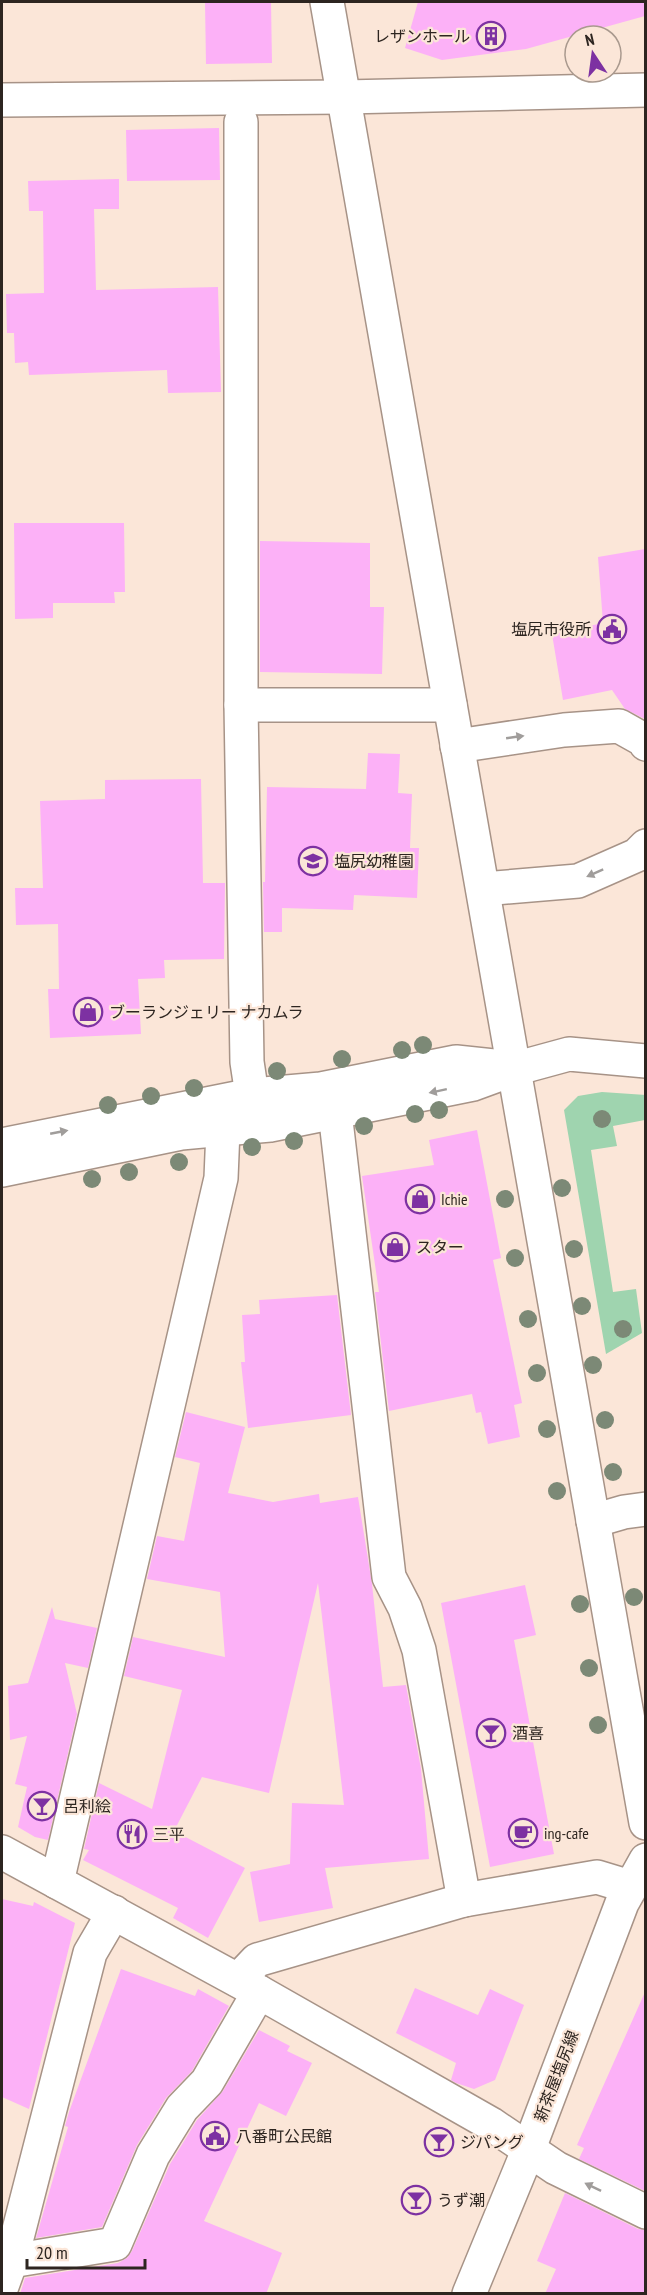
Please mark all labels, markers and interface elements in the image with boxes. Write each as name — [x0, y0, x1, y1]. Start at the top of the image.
building icon: レザンホール — [475, 20, 507, 52]
north arrow — [563, 24, 623, 84]
place label: レザンホール — [374, 26, 470, 46]
text: N — [583, 29, 596, 50]
public building icon: 塩尻市役所 — [596, 613, 628, 645]
place label: 塩尻市役所 — [511, 619, 591, 639]
one-way arrow — [506, 732, 525, 741]
school or university icon: 塩尻幼稚園 — [297, 845, 329, 877]
place label: 塩尻幼稚園 — [334, 851, 414, 871]
one-way arrow — [586, 869, 603, 878]
shop icon: ブーランジェリー ナカムラ — [72, 996, 104, 1028]
place label: ブーランジェリー ナカムラ — [109, 1002, 304, 1022]
one-way arrow — [428, 1087, 447, 1096]
one-way arrow — [49, 1127, 68, 1136]
shop icon: Ichie — [404, 1183, 436, 1215]
place label: Ichie — [441, 1189, 468, 1209]
shop icon: スター — [379, 1231, 411, 1263]
place label: スター — [416, 1237, 464, 1257]
bar icon: 酒喜 — [475, 1717, 507, 1749]
place label: 酒喜 — [512, 1723, 544, 1743]
bar icon: 呂利絵 — [26, 1790, 58, 1822]
place label: 呂利絵 — [63, 1796, 111, 1816]
cafe icon: ing-cafe — [507, 1817, 539, 1849]
restaurant icon: 三平 — [116, 1818, 148, 1850]
place label: ing-cafe — [544, 1823, 589, 1843]
place label: 三平 — [153, 1824, 185, 1844]
street label: 新茶屋塩尻線 — [529, 2028, 583, 2124]
public building icon: 八番町公民館 — [199, 2120, 231, 2152]
place label: 八番町公民館 — [236, 2126, 332, 2146]
bar icon: ジパング — [423, 2126, 455, 2158]
place label: ジパング — [460, 2132, 524, 2152]
one-way arrow — [584, 2182, 602, 2192]
bar icon: うず潮 — [400, 2184, 432, 2216]
place label: うず潮 — [437, 2190, 485, 2210]
scale bar — [27, 2232, 146, 2270]
text: 20 m — [36, 2241, 68, 2264]

